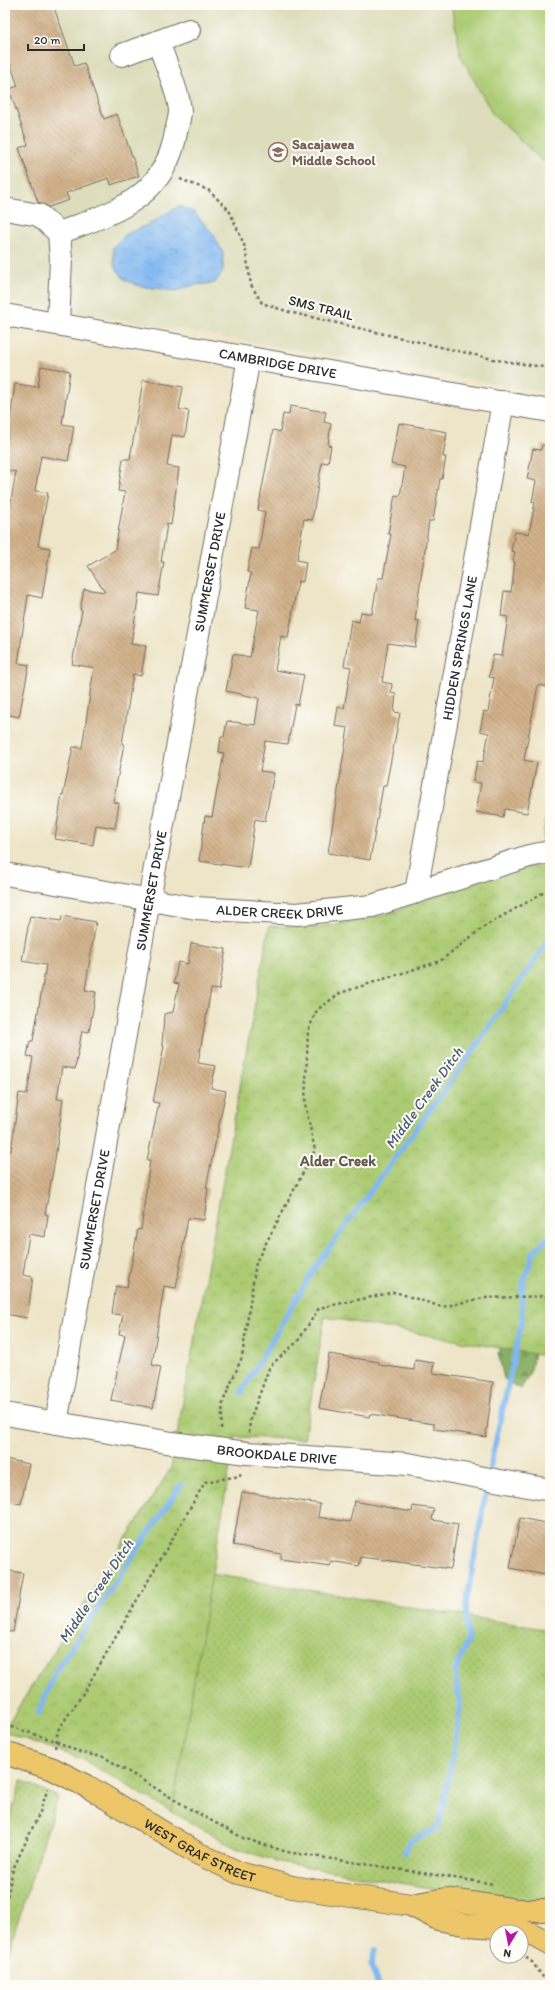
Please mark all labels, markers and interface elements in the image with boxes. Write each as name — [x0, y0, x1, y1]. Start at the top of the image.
scale bar — [28, 26, 84, 52]
text: 20 m — [34, 33, 61, 47]
place label: Sacajawea Middle School — [292, 136, 376, 169]
school or university icon: Sacajawea Middle School — [267, 141, 289, 163]
street label: SMS TRAIL — [287, 292, 355, 324]
street label: CAMBRIDGE DRIVE — [218, 344, 338, 382]
street label: SUMMERSET DRIVE — [190, 510, 229, 633]
street label: HIDDEN SPRINGS LANE — [438, 574, 481, 722]
street label: SUMMERSET DRIVE — [132, 829, 170, 952]
street label: ALDER CREEK DRIVE — [216, 901, 344, 923]
water label: Middle Creek Ditch — [381, 1043, 467, 1152]
street label: SUMMERSET DRIVE — [75, 1148, 113, 1271]
district label: Alder Creek — [299, 1152, 376, 1170]
street label: BROOKDALE DRIVE — [216, 1441, 338, 1468]
water label: Middle Creek Ditch — [55, 1535, 138, 1646]
street label: WEST GRAF STREET — [141, 1814, 258, 1886]
north arrow — [489, 1924, 529, 1964]
text: N — [503, 1946, 512, 1960]

